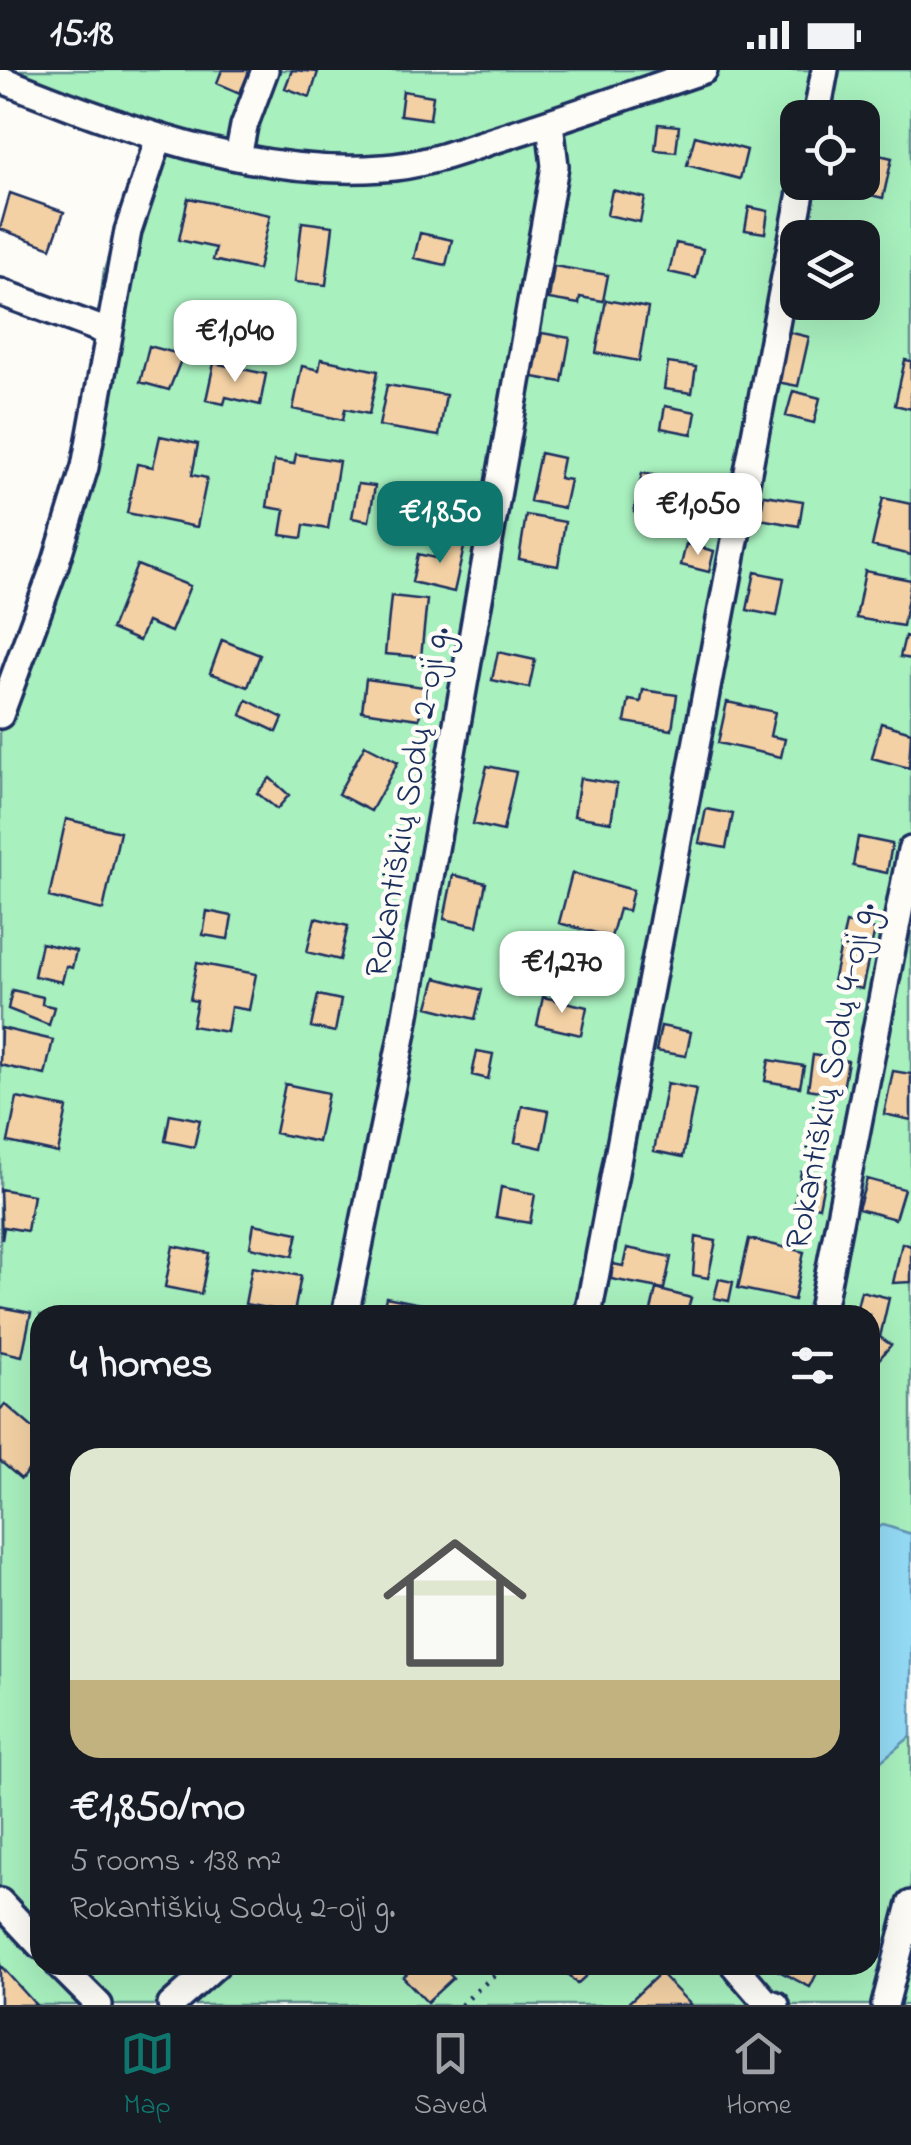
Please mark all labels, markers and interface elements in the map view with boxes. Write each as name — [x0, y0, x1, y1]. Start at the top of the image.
text: 15:18 — [50, 7, 113, 63]
map controls — [780, 100, 880, 320]
button: locate — [780, 100, 880, 200]
button: layers — [780, 220, 880, 320]
pin: €1,040 — [154, 300, 316, 385]
text: €1,040 — [196, 309, 274, 356]
pin: €1,050 — [617, 473, 779, 558]
pin: €1,850 — [359, 481, 521, 566]
text: €1,050 — [656, 482, 740, 529]
text: €1,850 — [399, 490, 481, 537]
street label: Rokantiškių Sodų 2-oji g. — [353, 622, 465, 982]
street label: Rokantiškių Sodų 4-oji g. — [773, 898, 891, 1254]
pin: €1,270 — [481, 931, 643, 1016]
text: €1,270 — [522, 940, 602, 987]
text: 4 homes — [70, 1335, 212, 1396]
icon: filters — [785, 1338, 840, 1393]
icon: home — [365, 1513, 545, 1693]
text: €1,850/mo — [70, 1778, 245, 1839]
text: 5 rooms · 138 m² — [70, 1839, 281, 1886]
text: Rokantiškių Sodų 2-oji g. — [70, 1886, 396, 1933]
tab: Map — [120, 2026, 175, 2127]
tab: Saved — [414, 2026, 487, 2127]
tab: Home — [726, 2026, 791, 2127]

